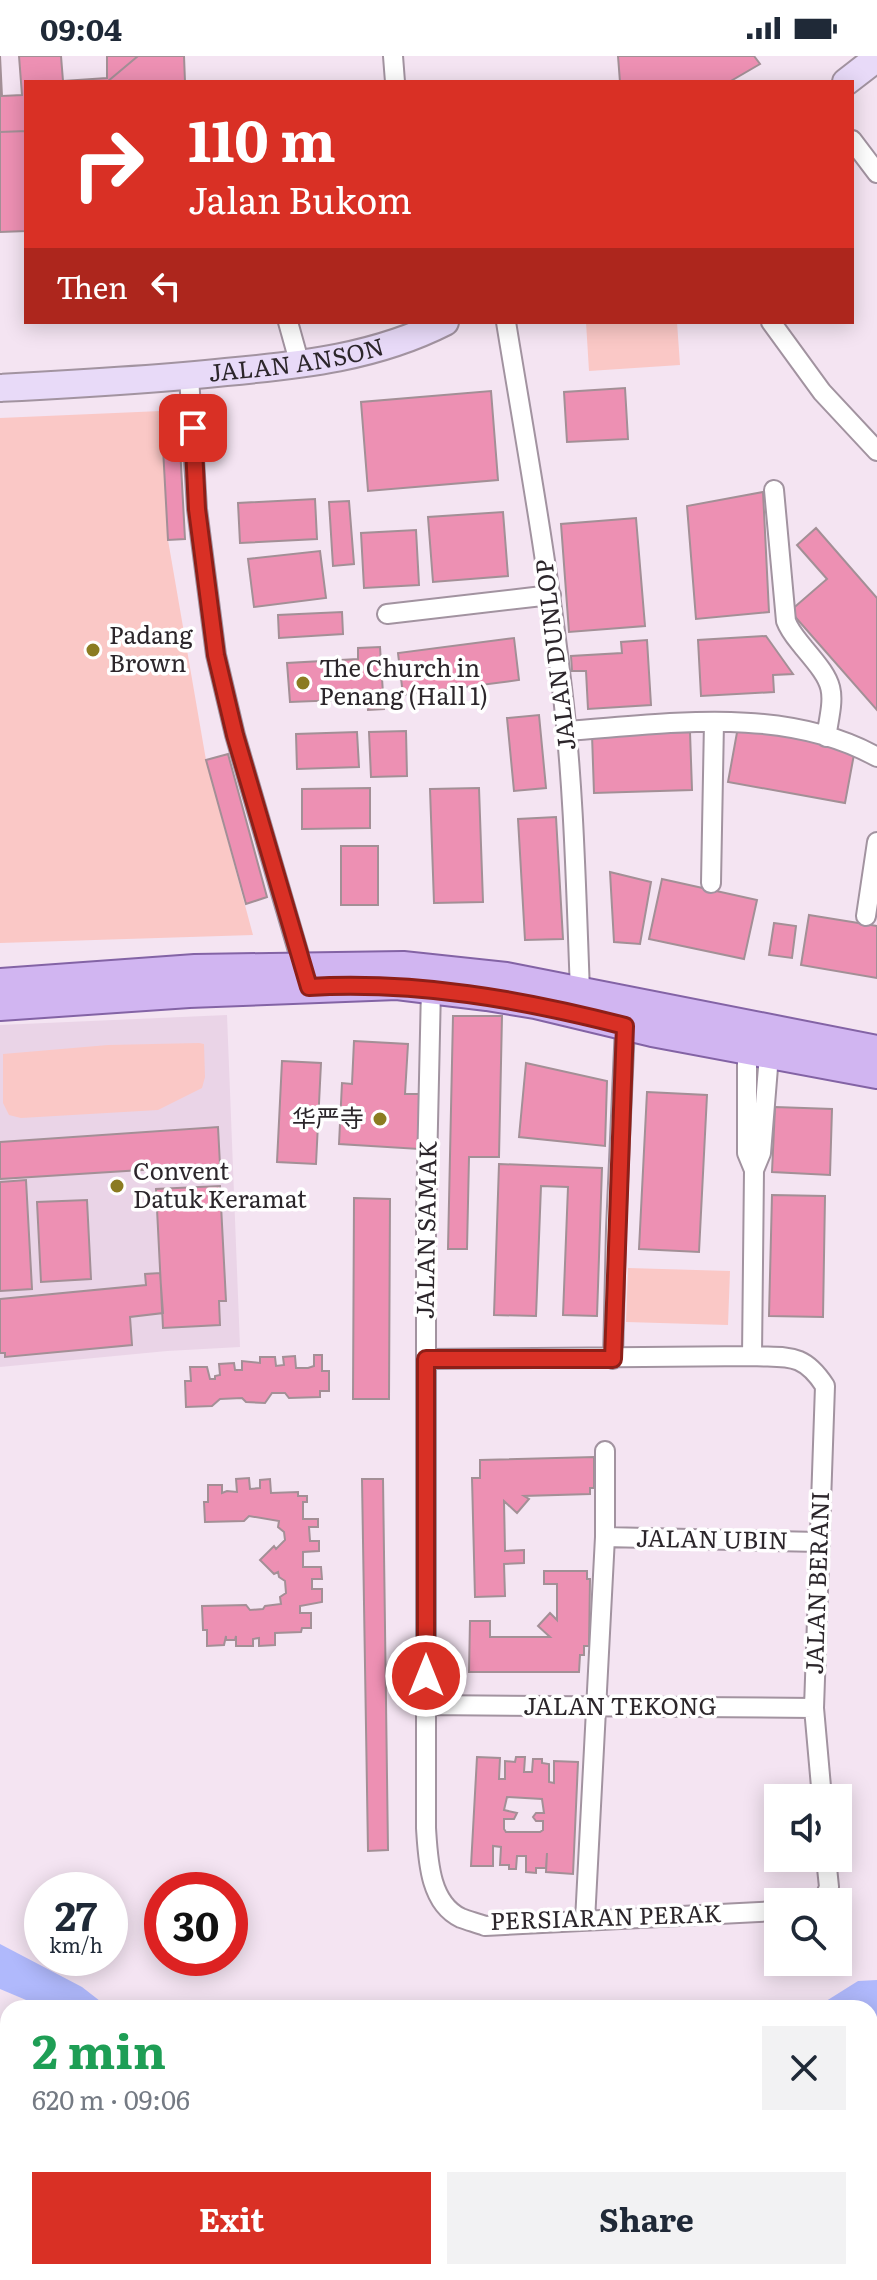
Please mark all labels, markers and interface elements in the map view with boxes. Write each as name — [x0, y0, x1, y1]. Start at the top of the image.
text: 09:04 — [40, 6, 122, 50]
text: 110 m — [188, 96, 336, 179]
icon: right — [56, 112, 160, 216]
text: Jalan Bukom — [188, 172, 412, 225]
text: Then — [56, 264, 128, 308]
icon: left — [144, 264, 188, 308]
street label: JALAN ANSON — [207, 327, 388, 389]
pin — [159, 394, 227, 462]
icon: arrive — [171, 406, 215, 450]
street label: JALAN DUNLOP — [524, 558, 583, 753]
place label: Padang Brown — [109, 616, 194, 679]
marker: Padang Brown — [84, 641, 102, 659]
place label: The Church in Penang (Hall 1) — [319, 649, 488, 712]
marker: The Church in Penang (Hall 1) — [294, 674, 312, 692]
place label: 华严寺 — [292, 1099, 364, 1134]
marker: 华严寺 — [371, 1110, 389, 1128]
street label: JALAN SAMAK — [405, 1140, 444, 1319]
place label: Convent Datuk Keramat — [133, 1152, 307, 1215]
marker: Convent Datuk Keramat — [108, 1177, 126, 1195]
street label: JALAN BERANI — [795, 1491, 836, 1675]
street label: JALAN UBIN — [636, 1519, 788, 1556]
position arrow — [384, 1634, 468, 1718]
street label: JALAN TEKONG — [523, 1687, 717, 1722]
map controls — [764, 1784, 852, 1976]
button: sound — [764, 1784, 852, 1872]
speed limit sign: 30 — [144, 1872, 248, 1976]
text: 27 — [55, 1884, 97, 1943]
button: search — [764, 1888, 852, 1976]
street label: PERSIARAN PERAK — [490, 1894, 722, 1937]
text: km/h — [49, 1929, 103, 1959]
text: 2 min — [32, 2013, 166, 2084]
button: close — [762, 2026, 846, 2110]
text: 620 m · 09:06 — [32, 2079, 190, 2118]
button: Exit — [32, 2172, 431, 2264]
button: Share — [447, 2172, 846, 2264]

